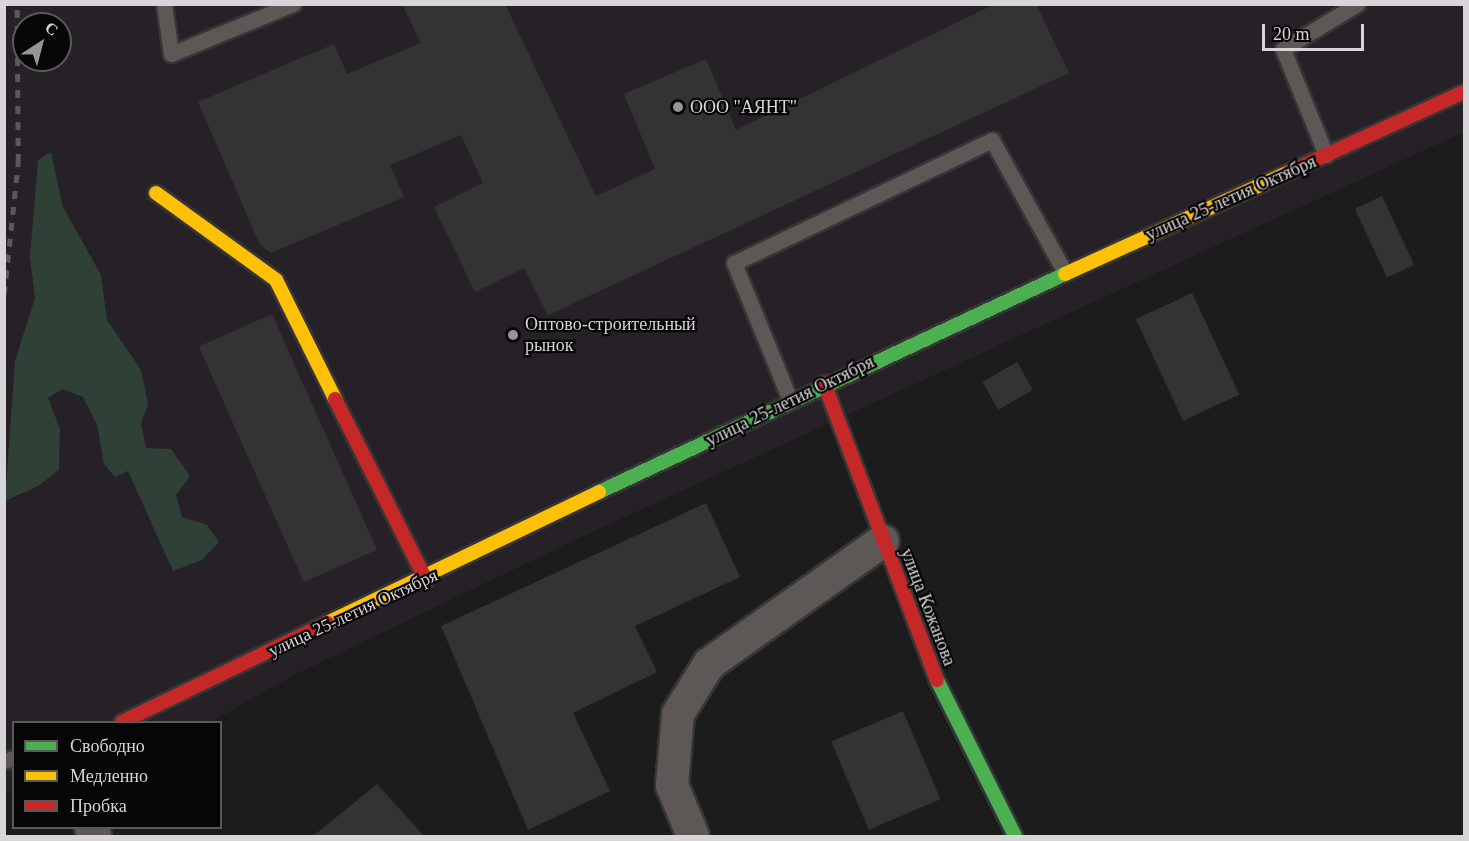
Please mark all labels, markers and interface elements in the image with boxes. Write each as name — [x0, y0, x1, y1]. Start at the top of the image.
north arrow — [12, 12, 72, 72]
scale bar — [1265, 12, 1367, 50]
text: С — [42, 18, 61, 39]
text: 20 m — [1273, 24, 1310, 44]
place label: ООО "АЯНТ" — [690, 96, 797, 118]
marker: ООО "АЯНТ" — [671, 100, 685, 114]
street label: улица 25-летия Октября — [1143, 151, 1319, 245]
place label: Оптово-строительный рынок — [525, 314, 696, 356]
marker: Оптово-строительный рынок — [506, 328, 520, 342]
street label: улица 25-летия Октября — [703, 351, 877, 451]
street label: улица Кожанова — [896, 545, 960, 669]
street label: улица 25-летия Октября — [265, 564, 441, 662]
legend — [12, 721, 222, 829]
text: Свободно — [70, 736, 145, 756]
text: Медленно — [70, 766, 148, 786]
text: Пробка — [70, 796, 127, 816]

